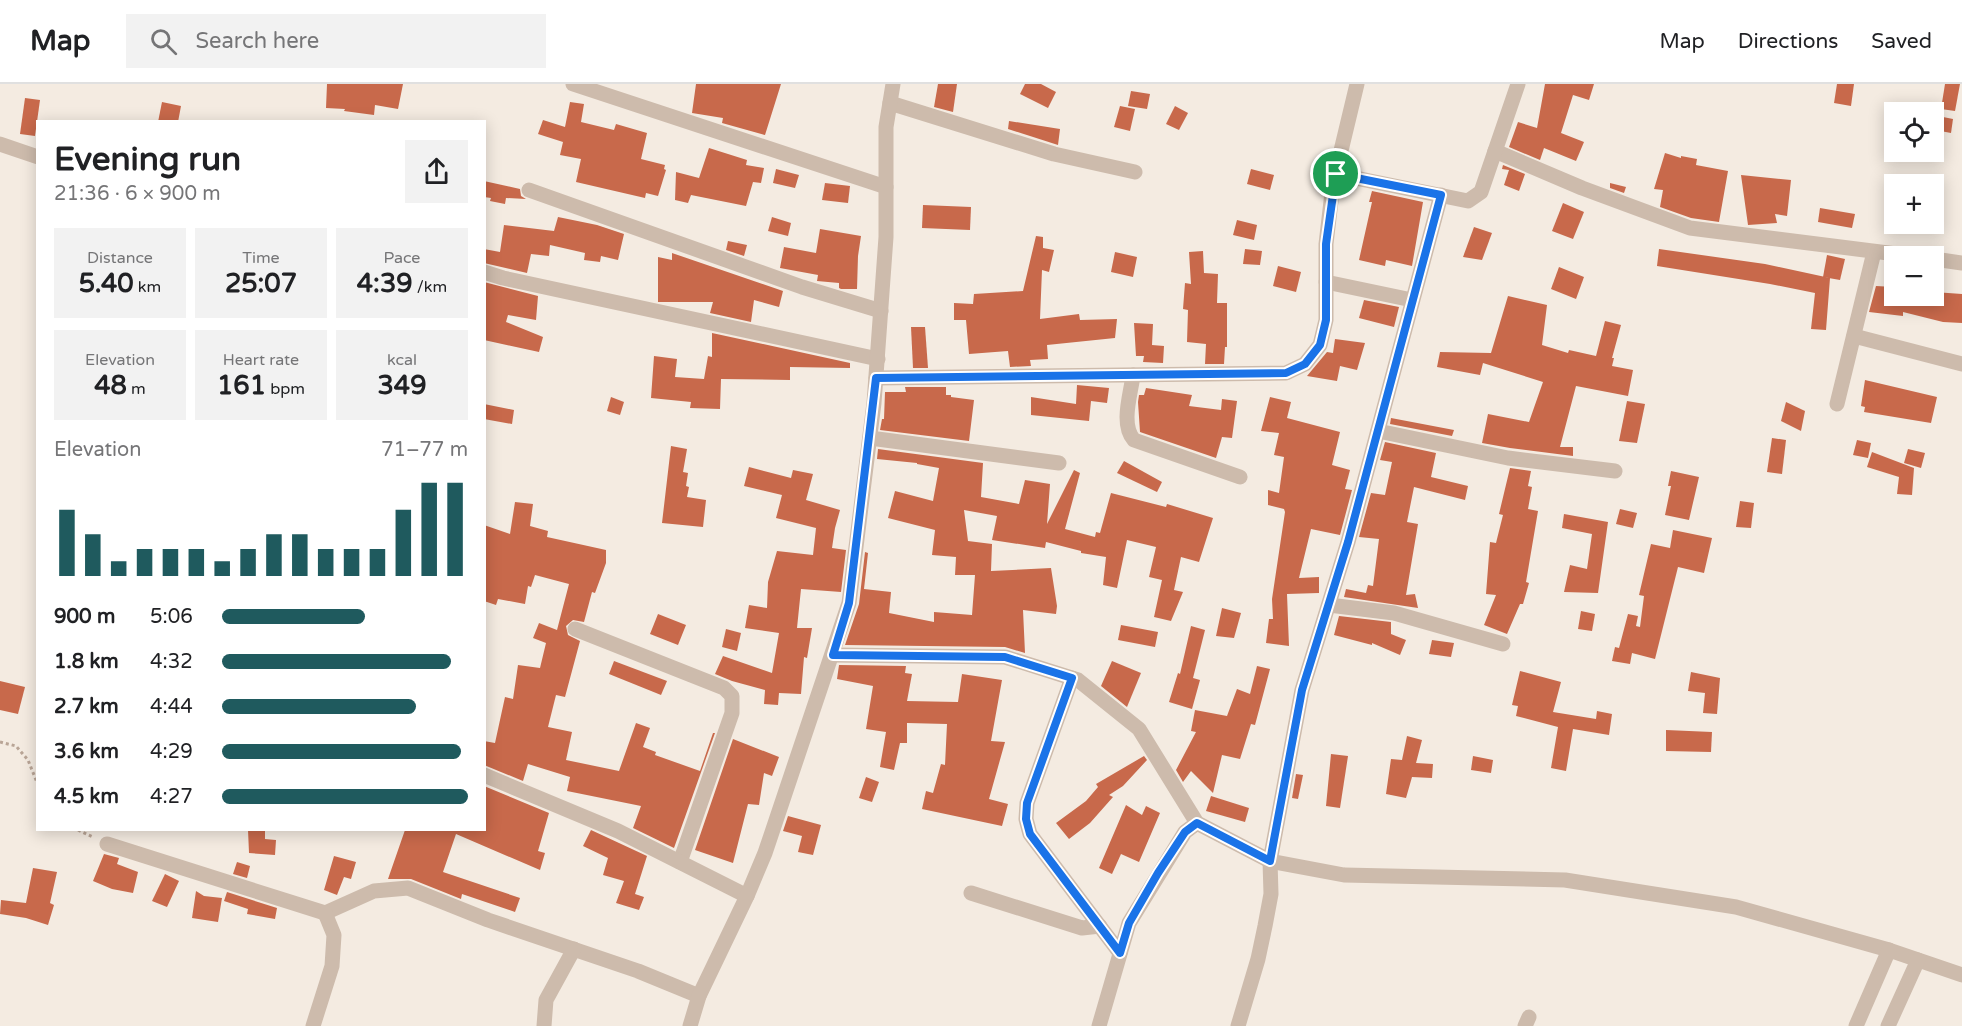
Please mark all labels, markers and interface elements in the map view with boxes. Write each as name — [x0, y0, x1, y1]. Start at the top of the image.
search box — [126, 14, 546, 68]
text: Map — [30, 24, 90, 58]
icon: search — [147, 25, 180, 58]
text: Search here — [195, 28, 319, 54]
text: Map — [1659, 29, 1705, 54]
text: Directions — [1738, 29, 1838, 54]
text: Saved — [1871, 29, 1932, 54]
map controls — [1884, 102, 1944, 306]
button: locate — [1884, 102, 1944, 162]
text: Evening run — [54, 140, 241, 179]
button: share — [405, 140, 468, 203]
pin — [1310, 148, 1361, 199]
icon: arrive — [1319, 157, 1352, 190]
button: + — [1884, 174, 1944, 234]
text: 21:36 · 6 × 900 m — [54, 182, 221, 206]
button: − — [1884, 246, 1944, 306]
text: Distance — [87, 248, 153, 268]
text: Time — [242, 248, 280, 268]
text: Pace — [384, 248, 420, 268]
text: 5.40 — [79, 268, 134, 299]
text: 25:07 — [225, 268, 297, 299]
text: 4:39 — [357, 268, 413, 299]
text: km — [134, 277, 161, 297]
text: /km — [413, 277, 447, 297]
text: Elevation — [85, 350, 155, 370]
text: Heart rate — [223, 350, 299, 370]
text: kcal — [387, 350, 417, 370]
text: 48 — [94, 370, 127, 401]
text: 161 — [217, 370, 266, 401]
text: 349 — [378, 370, 426, 401]
text: m — [127, 379, 146, 399]
text: bpm — [266, 379, 305, 399]
text: Elevation — [54, 438, 141, 462]
text: 71–77 m — [381, 438, 468, 462]
text: 900 m — [54, 605, 115, 629]
text: 5:06 — [150, 605, 193, 629]
text: 1.8 km — [54, 650, 119, 674]
text: 4:32 — [150, 650, 193, 674]
text: 2.7 km — [54, 695, 119, 719]
text: 4:44 — [150, 695, 193, 719]
text: 3.6 km — [54, 740, 119, 764]
text: 4:29 — [150, 740, 193, 764]
text: 4.5 km — [54, 785, 119, 809]
text: 4:27 — [150, 785, 193, 809]

